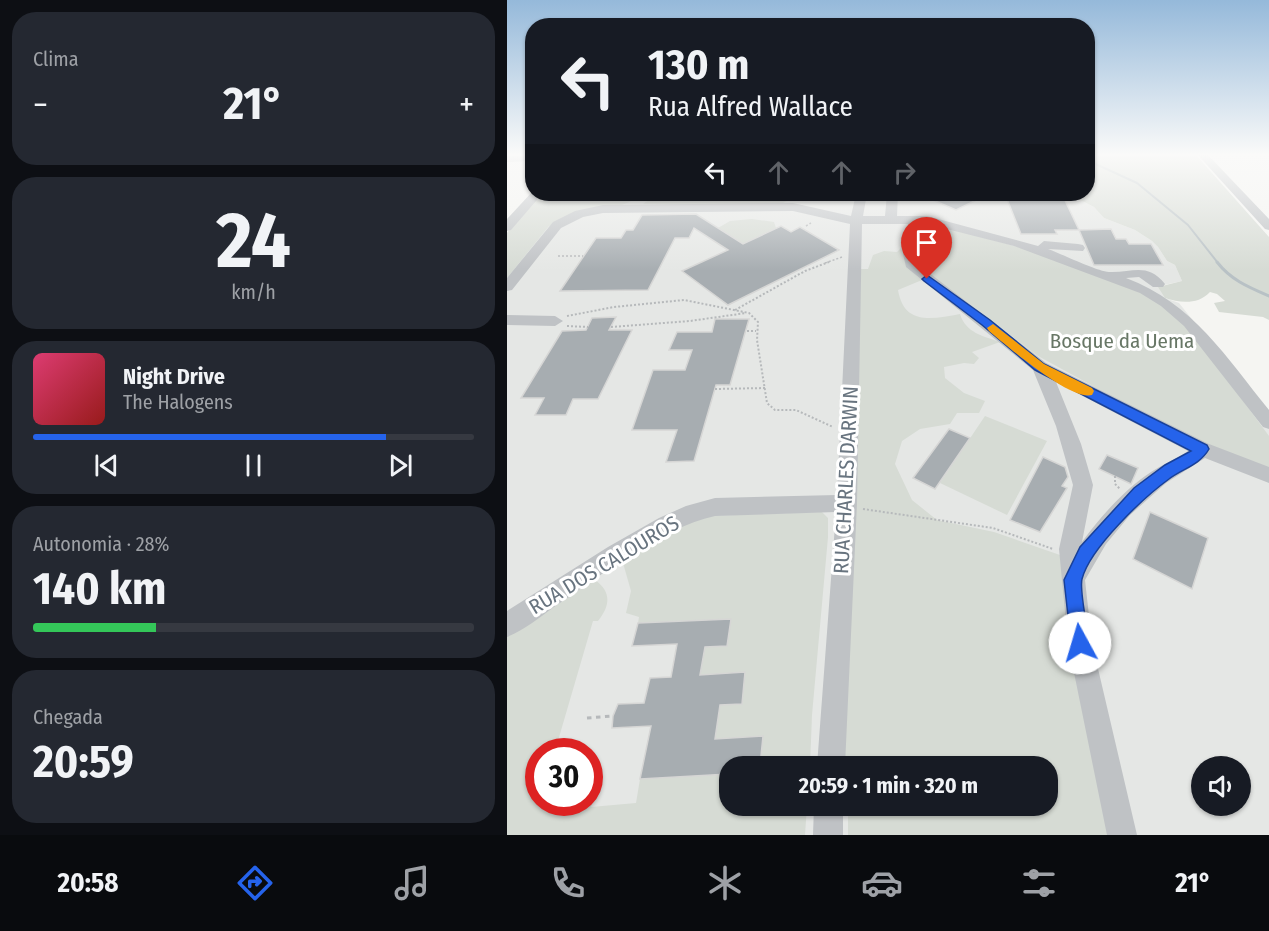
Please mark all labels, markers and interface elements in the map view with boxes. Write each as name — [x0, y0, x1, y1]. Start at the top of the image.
text: 130 m — [648, 40, 749, 90]
icon: left — [549, 42, 627, 120]
text: Clima — [33, 47, 78, 71]
text: 21° — [223, 77, 284, 131]
text: − — [33, 85, 48, 125]
text: + — [459, 85, 474, 125]
text: Rua Alfred Wallace — [648, 91, 853, 123]
icon: left — [699, 156, 732, 189]
icon: ahead — [762, 156, 795, 189]
icon: ahead — [825, 156, 858, 189]
icon: right — [888, 156, 921, 189]
text: 24 — [216, 194, 291, 288]
pin — [901, 217, 952, 279]
icon: arrive — [910, 226, 943, 259]
text: km/h — [231, 280, 276, 304]
park label: Bosque da Uema — [1050, 328, 1194, 354]
text: Night Drive — [123, 363, 225, 390]
street label: RUA CHARLES DARWIN — [828, 385, 864, 575]
text: The Halogens — [123, 390, 233, 414]
icon: previous — [90, 449, 123, 482]
icon: pause — [237, 449, 270, 482]
icon: next — [384, 449, 417, 482]
street label: RUA DOS CALOUROS — [524, 510, 684, 620]
text: Autonomia · 28% — [33, 532, 169, 556]
text: 140 km — [33, 562, 166, 616]
position arrow — [1048, 611, 1112, 675]
text: Chegada — [33, 705, 103, 729]
text: 20:59 — [33, 735, 134, 789]
speed limit sign: 30 — [525, 738, 603, 816]
map controls — [1191, 756, 1251, 816]
button: sound — [1191, 756, 1251, 816]
text: 20:59 · 1 min · 320 m — [799, 772, 978, 799]
icon: directions — [234, 862, 276, 904]
icon: music — [391, 862, 433, 904]
icon: phone — [547, 862, 589, 904]
icon: climate — [704, 862, 746, 904]
icon: car — [861, 862, 903, 904]
icon: filters — [1018, 862, 1060, 904]
text: 20:58 — [57, 867, 119, 899]
text: 21° — [1175, 867, 1211, 899]

